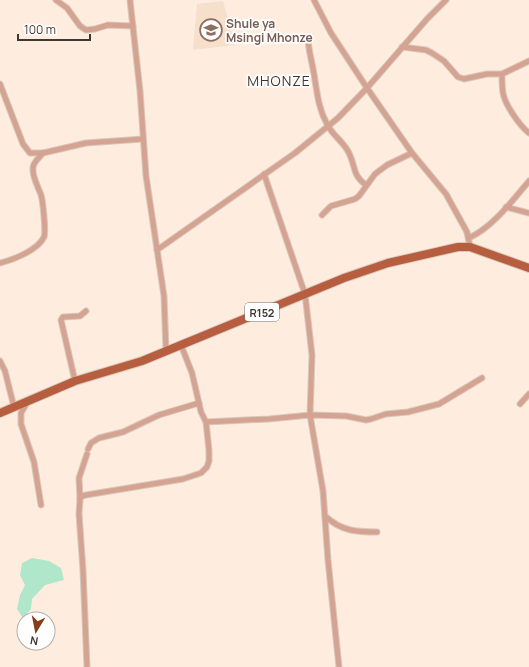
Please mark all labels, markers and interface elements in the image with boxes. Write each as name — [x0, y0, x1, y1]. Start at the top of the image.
place label: Shule ya Msingi Mhonze — [226, 15, 313, 46]
scale bar — [18, 16, 90, 42]
school or university icon: Shule ya Msingi Mhonze — [198, 17, 224, 43]
text: 100 m — [24, 21, 56, 38]
district label: MHONZE — [247, 71, 311, 90]
road number: R152 — [245, 303, 279, 321]
north arrow — [16, 611, 56, 651]
text: N — [29, 633, 39, 649]

